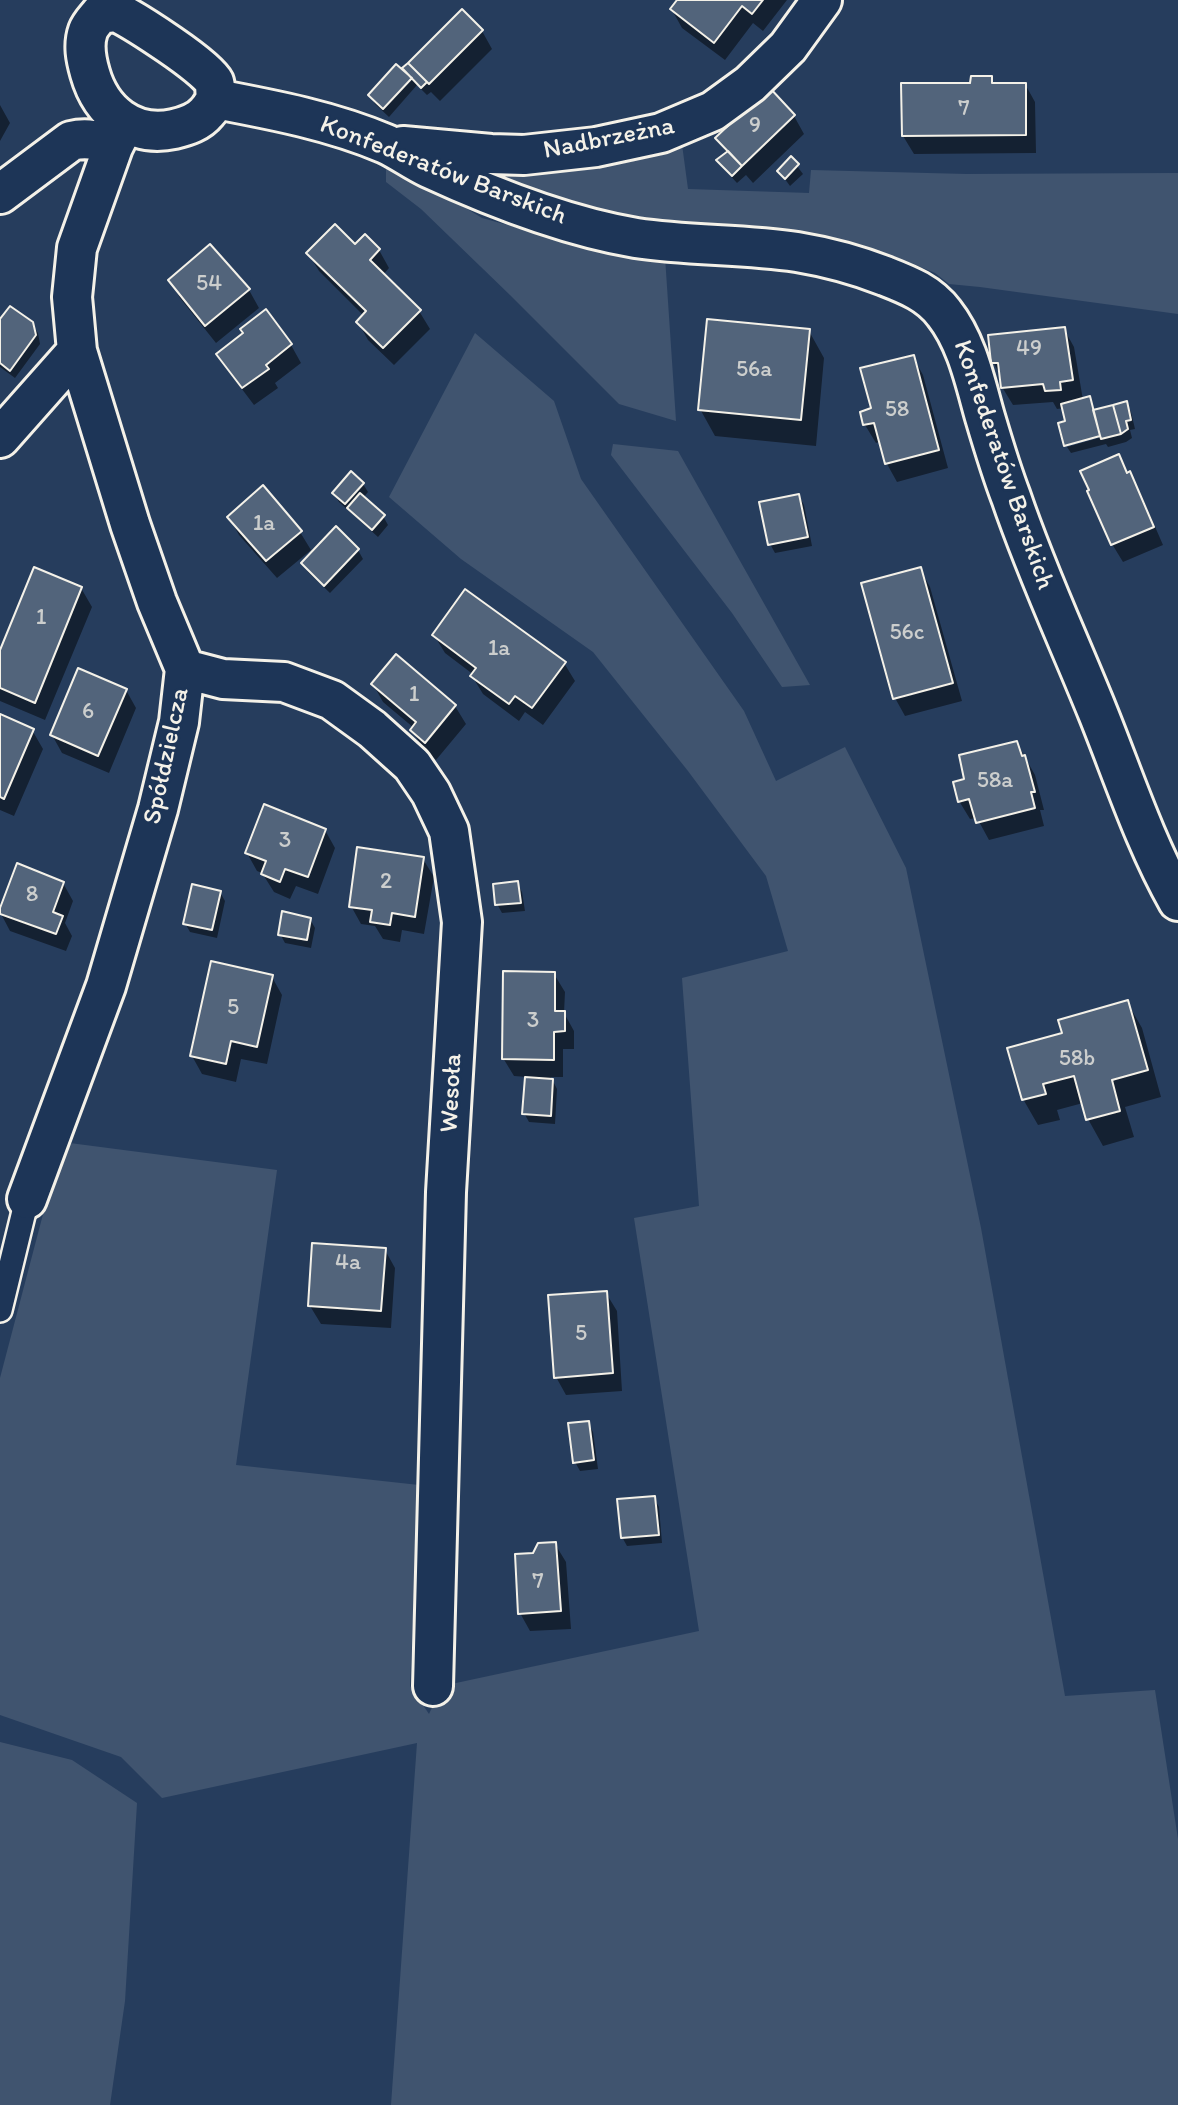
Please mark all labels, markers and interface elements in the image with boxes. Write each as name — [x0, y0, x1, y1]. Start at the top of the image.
house number: 7 — [958, 95, 970, 123]
street label: Konfederatów Barskich — [315, 110, 571, 232]
street label: Nadbrzeżna — [541, 111, 677, 167]
house number: 9 — [749, 112, 761, 140]
house number: 54 — [196, 270, 222, 298]
house number: 49 — [1016, 335, 1042, 363]
street label: Konfederatów Barskich — [946, 336, 1060, 594]
house number: 56a — [736, 356, 772, 384]
house number: 58 — [885, 396, 909, 424]
house number: 1a — [253, 510, 275, 538]
house number: 1 — [36, 604, 46, 632]
house number: 56c — [889, 619, 925, 647]
house number: 1a — [488, 635, 510, 663]
house number: 1 — [409, 681, 419, 709]
street label: Spółdzielcza — [137, 685, 197, 827]
house number: 6 — [82, 698, 94, 726]
house number: 58a — [977, 767, 1013, 795]
house number: 3 — [279, 827, 291, 855]
house number: 2 — [380, 868, 392, 896]
house number: 8 — [26, 881, 38, 909]
house number: 5 — [227, 994, 239, 1022]
house number: 3 — [527, 1007, 539, 1035]
house number: 58b — [1059, 1045, 1095, 1073]
street label: Wesoła — [434, 1053, 470, 1133]
house number: 4a — [335, 1249, 361, 1277]
house number: 5 — [575, 1320, 587, 1348]
house number: 7 — [532, 1568, 544, 1596]

